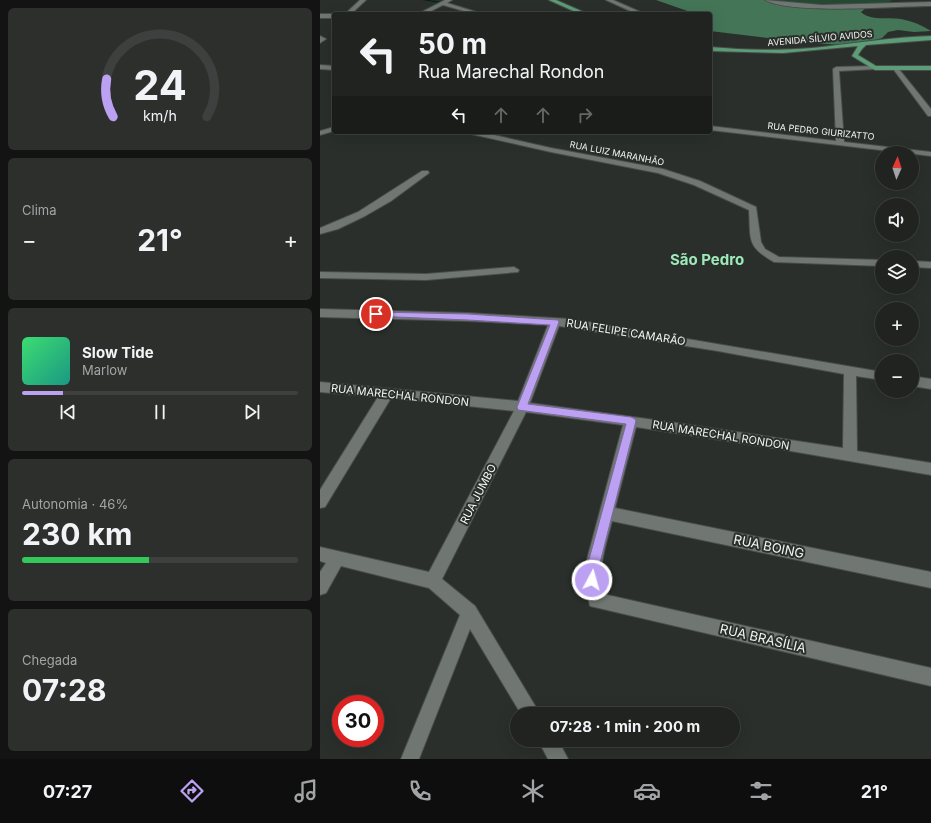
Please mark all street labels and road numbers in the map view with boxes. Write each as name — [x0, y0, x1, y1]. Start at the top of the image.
street label: AVENIDA SÍLVIO AVIDOS — [767, 28, 873, 48]
street label: RUA PEDRO GIURIZATTO — [767, 120, 875, 142]
street label: RUA LUIZ MARANHÃO — [569, 138, 665, 168]
street label: RUA FELIPE CAMARÃO — [565, 316, 687, 348]
street label: RUA MARECHAL RONDON — [330, 381, 470, 409]
street label: RUA MARECHAL RONDON — [652, 417, 790, 453]
street label: RUA JUMBO — [457, 462, 499, 526]
street label: RUA BOING — [732, 531, 806, 561]
street label: RUA BRASÍLIA — [718, 620, 808, 656]

